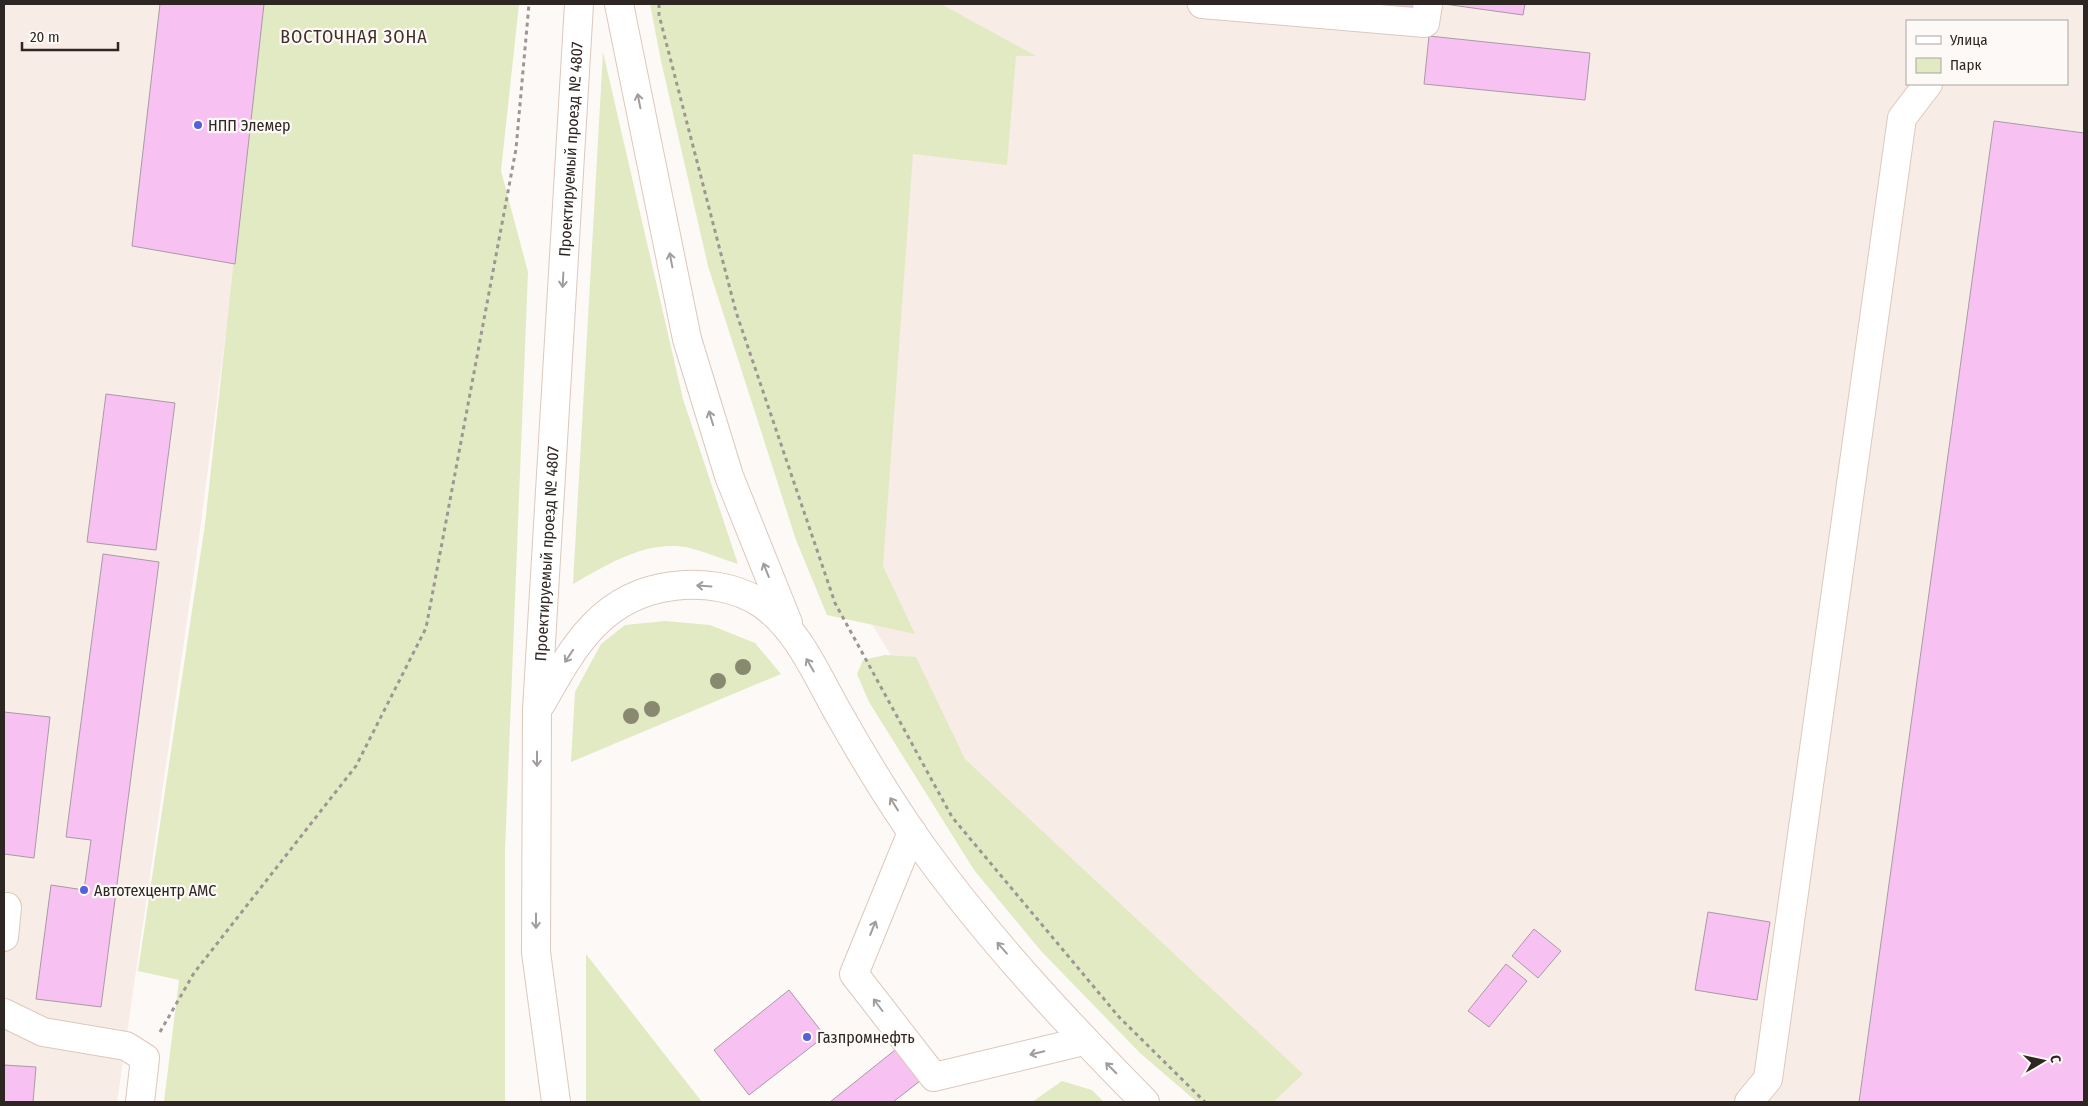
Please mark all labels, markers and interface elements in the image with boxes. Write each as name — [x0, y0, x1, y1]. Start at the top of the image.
scale bar — [22, 20, 119, 52]
legend — [1906, 20, 2068, 85]
district label: ВОСТОЧНАЯ ЗОНА — [280, 26, 428, 48]
text: 20 m — [30, 28, 60, 46]
text: Улица — [1949, 31, 1988, 49]
street label: Проектируемый проезд № 4807 — [555, 41, 587, 257]
text: Парк — [1950, 56, 1981, 74]
one-way arrow — [634, 93, 643, 109]
place label: НПП Элемер — [208, 116, 291, 135]
marker: НПП Элемер — [192, 119, 204, 131]
one-way arrow — [666, 253, 675, 269]
one-way arrow — [558, 271, 567, 287]
one-way arrow — [706, 410, 716, 426]
street label: Проектируемый проезд № 4807 — [531, 445, 563, 662]
one-way arrow — [761, 563, 771, 578]
one-way arrow — [697, 581, 713, 591]
one-way arrow — [564, 649, 574, 663]
one-way arrow — [805, 657, 815, 672]
one-way arrow — [532, 750, 542, 767]
one-way arrow — [888, 797, 898, 811]
place label: Автотехцентр АМС — [94, 881, 216, 900]
marker: Автотехцентр АМС — [78, 884, 90, 896]
one-way arrow — [531, 913, 541, 929]
one-way arrow — [868, 921, 878, 936]
one-way arrow — [996, 941, 1007, 954]
one-way arrow — [873, 998, 884, 1011]
place label: Газпромнефть — [817, 1028, 915, 1047]
marker: Газпромнефть — [801, 1031, 813, 1043]
north arrow — [2018, 1036, 2068, 1086]
one-way arrow — [1029, 1049, 1045, 1058]
text: С — [2046, 1054, 2064, 1065]
one-way arrow — [1105, 1061, 1117, 1074]

